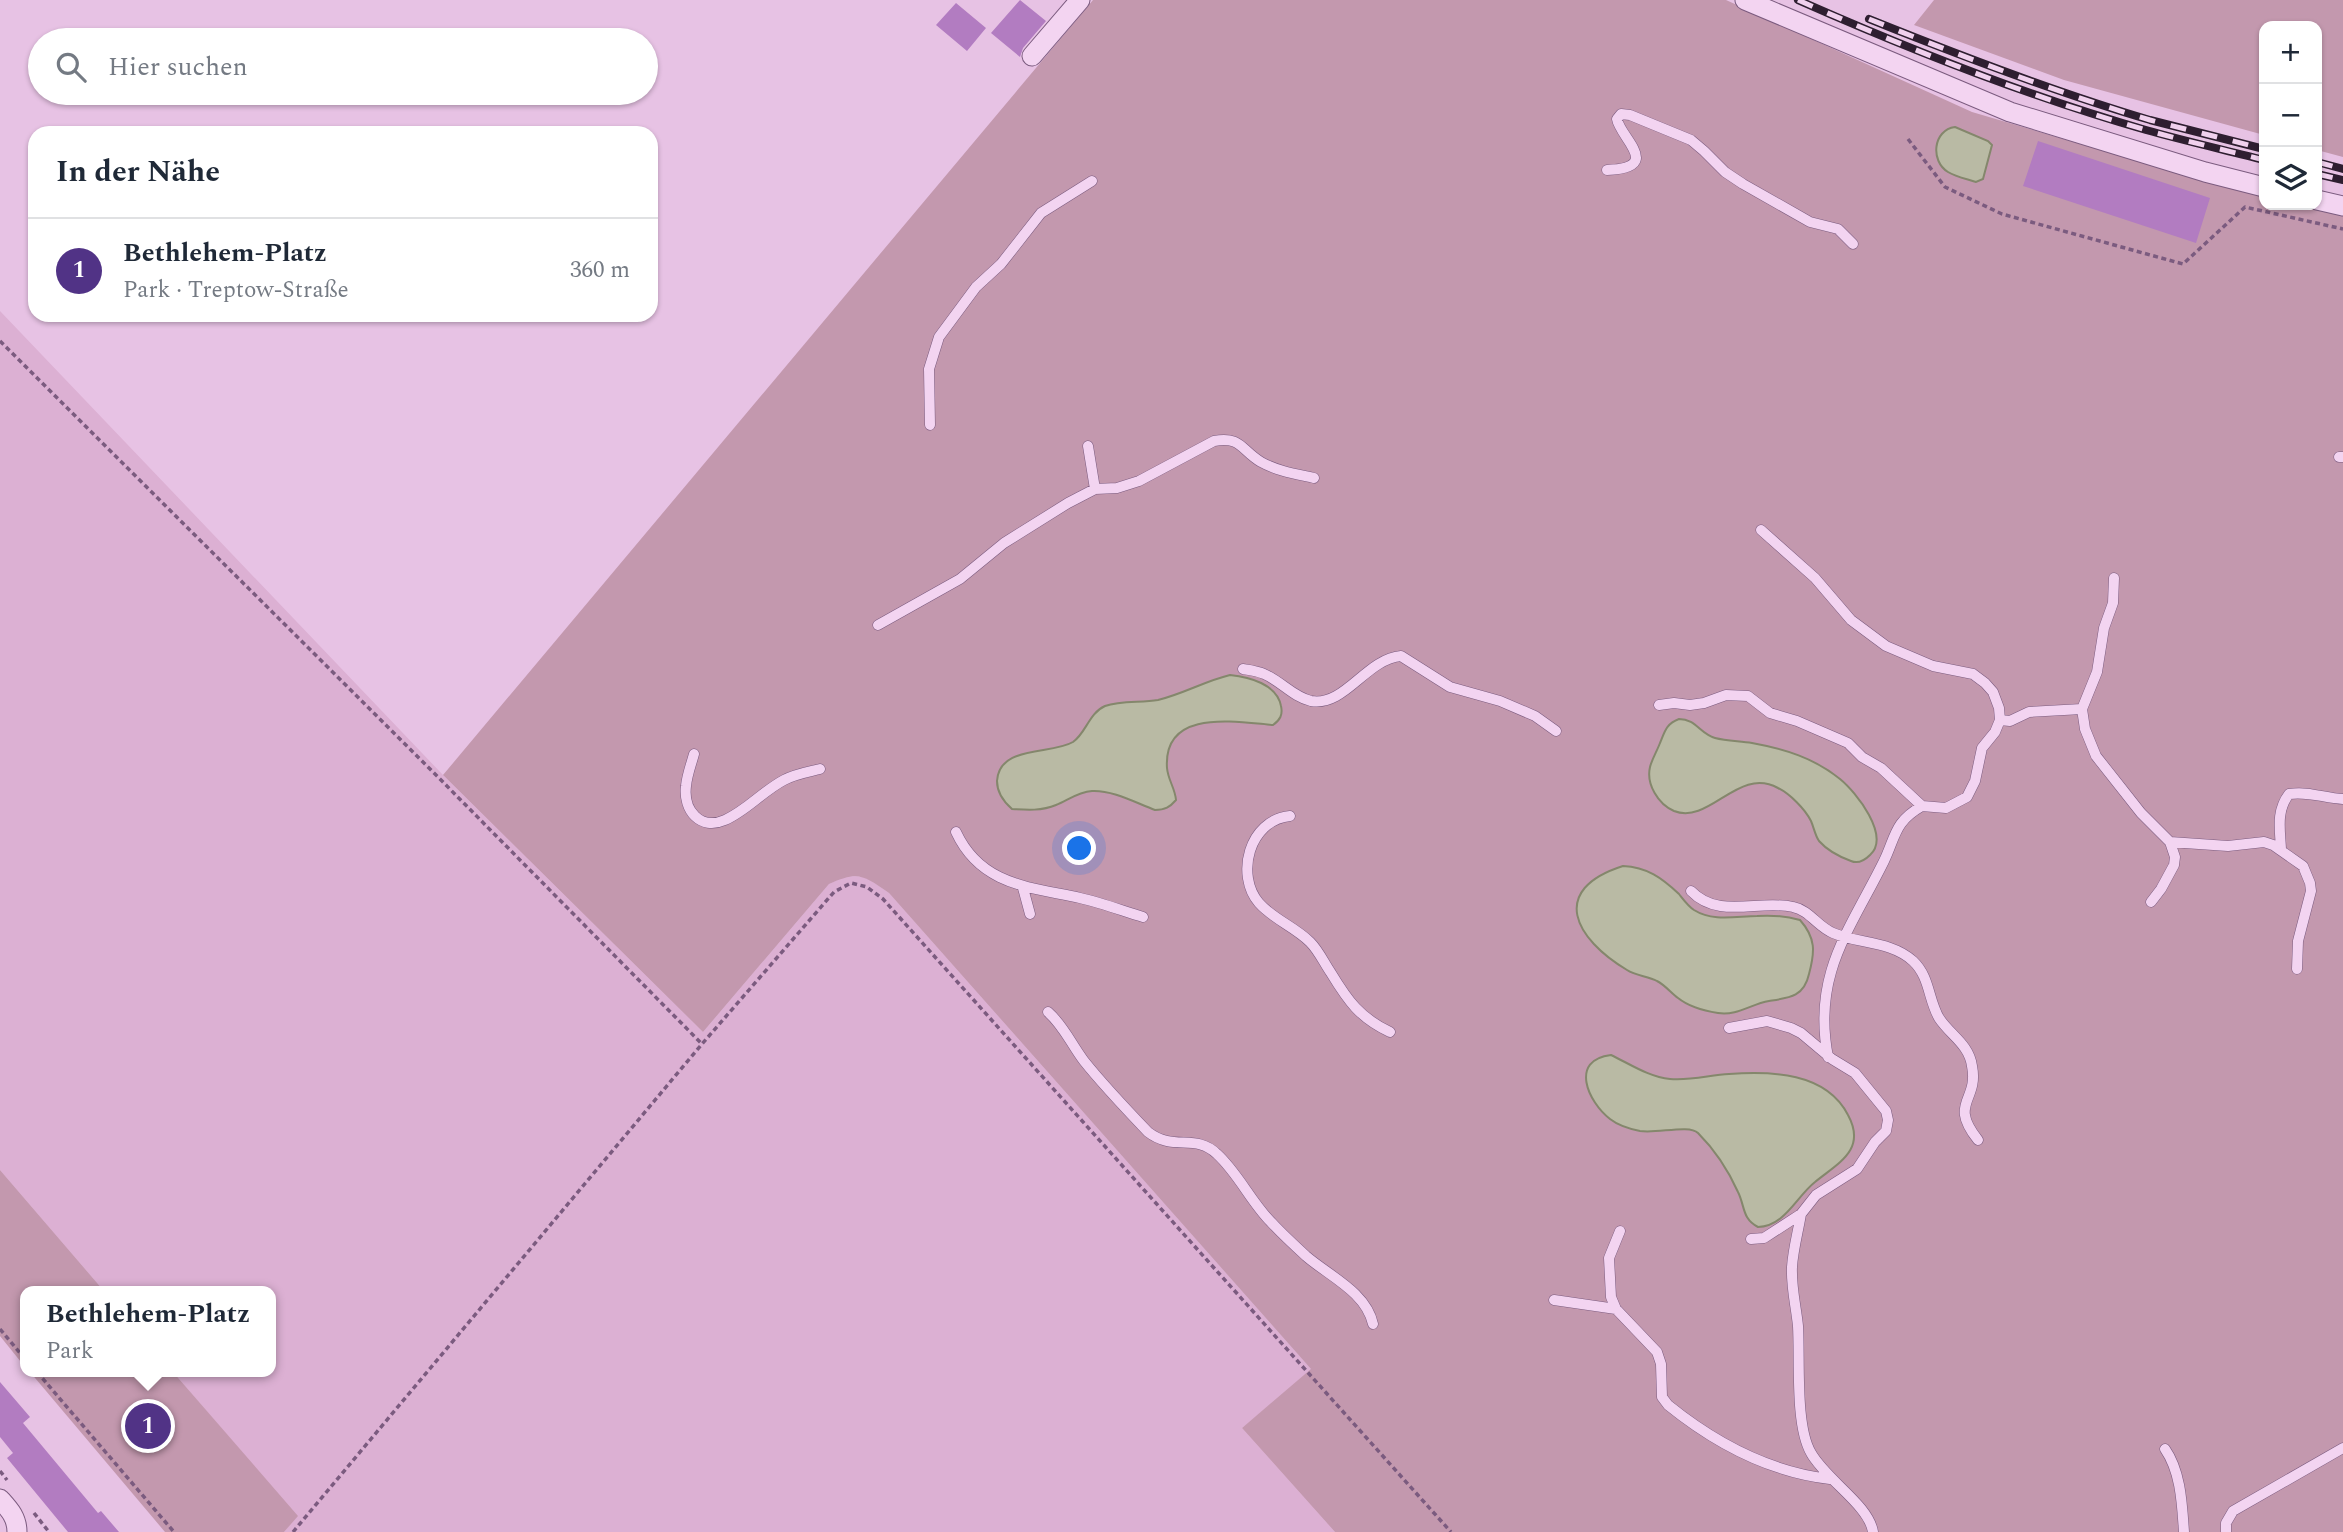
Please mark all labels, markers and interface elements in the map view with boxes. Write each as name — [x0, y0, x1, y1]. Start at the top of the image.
map controls — [2259, 21, 2322, 210]
button: + — [2259, 21, 2322, 84]
search box — [28, 28, 658, 105]
text: Hier suchen — [108, 47, 248, 87]
icon: search — [52, 48, 90, 86]
button: − — [2259, 84, 2322, 147]
button: layers — [2259, 147, 2322, 210]
text: In der Nähe — [56, 149, 220, 195]
text: Bethlehem-Platz — [123, 233, 327, 273]
text: 1 — [73, 253, 85, 288]
text: 360 m — [570, 253, 630, 288]
text: Park · Treptow-Straße — [123, 273, 349, 308]
your location — [1062, 831, 1096, 865]
popup — [20, 1286, 276, 1377]
text: Bethlehem-Platz — [46, 1294, 250, 1334]
text: Park — [46, 1334, 94, 1369]
pin: 1 — [125, 1400, 171, 1452]

